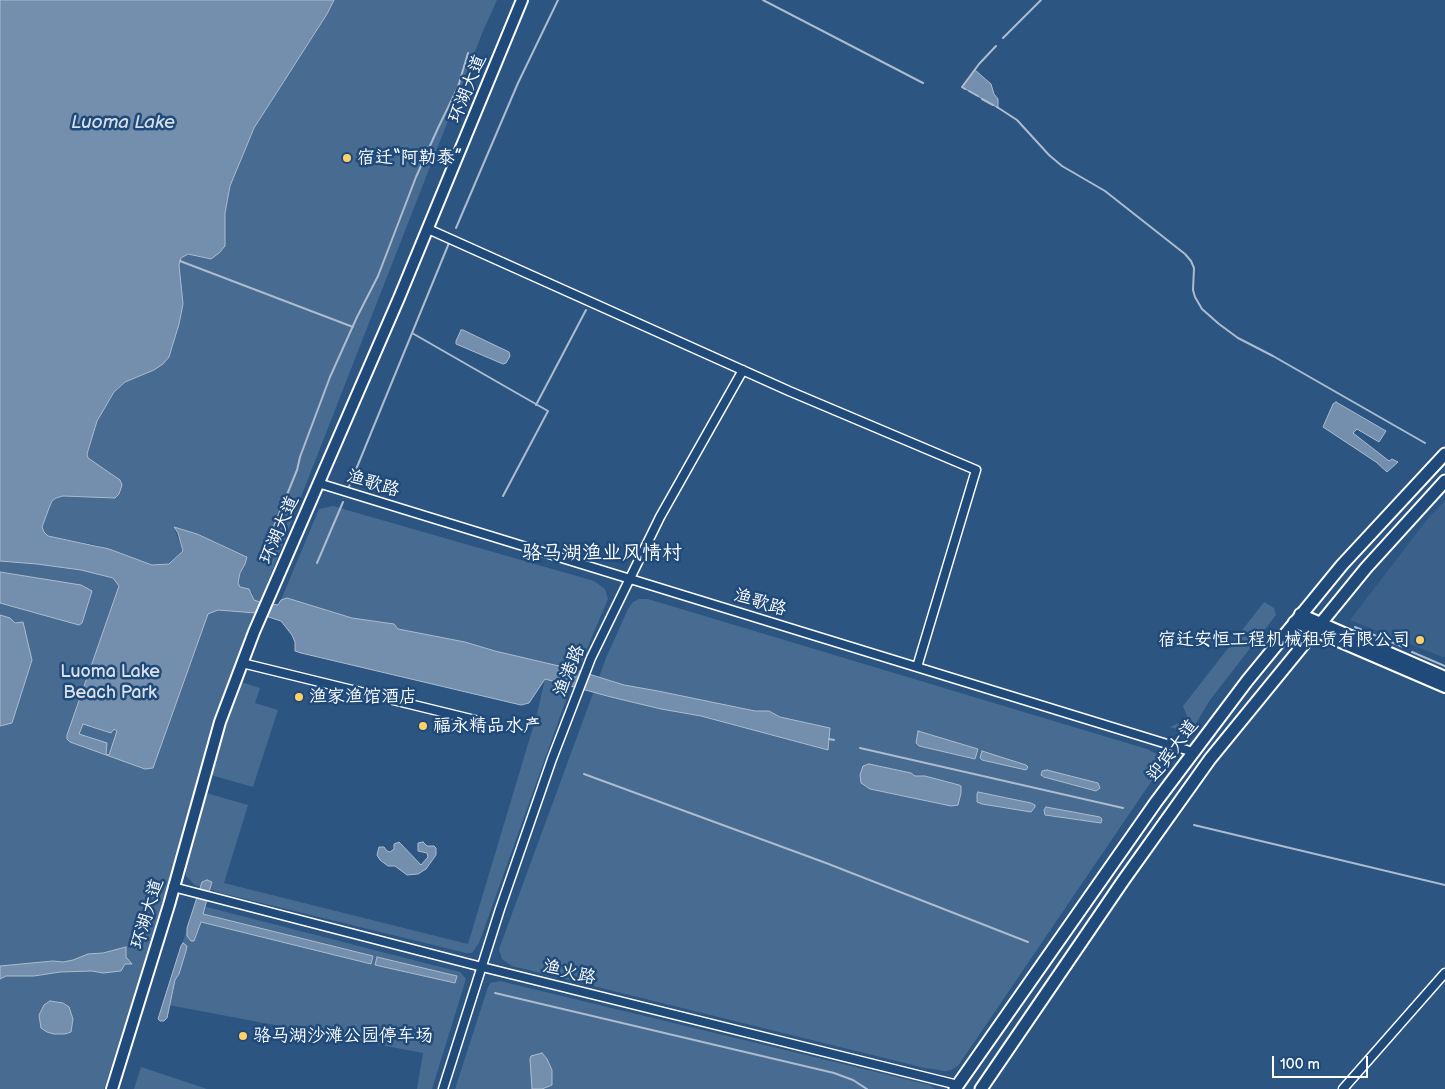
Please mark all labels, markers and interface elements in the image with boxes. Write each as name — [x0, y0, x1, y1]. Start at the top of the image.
street label: 环湖大道 — [445, 52, 491, 126]
water label: Luoma Lake — [71, 112, 175, 134]
place label: 宿迁“阿勒泰” — [357, 147, 462, 169]
marker: 宿迁“阿勒泰” — [341, 152, 353, 164]
street label: 渔歌路 — [344, 466, 402, 502]
street label: 环湖大道 — [256, 493, 304, 567]
district label: 骆马湖渔业风情村 — [522, 542, 682, 566]
street label: 渔歌路 — [731, 585, 789, 621]
place label: 宿迁安恒工程机械租赁有限公司 — [1158, 629, 1410, 651]
marker: 宿迁安恒工程机械租赁有限公司 — [1414, 634, 1426, 646]
street label: 渔港路 — [550, 642, 590, 700]
park label: Luoma Lake Beach Park — [60, 661, 160, 704]
place label: 渔家渔馆酒店 — [309, 686, 417, 708]
marker: 渔家渔馆酒店 — [293, 691, 305, 703]
place label: 福永精品水产 — [433, 715, 541, 737]
street label: 迎宾大道 — [1143, 716, 1203, 786]
marker: 福永精品水产 — [417, 720, 429, 732]
street label: 环湖大道 — [127, 876, 169, 952]
street label: 渔火路 — [540, 956, 598, 990]
place label: 骆马湖沙滩公园停车场 — [253, 1025, 433, 1047]
marker: 骆马湖沙滩公园停车场 — [237, 1030, 249, 1042]
scale bar — [1275, 1046, 1371, 1078]
text: 100 m — [1280, 1055, 1320, 1074]

